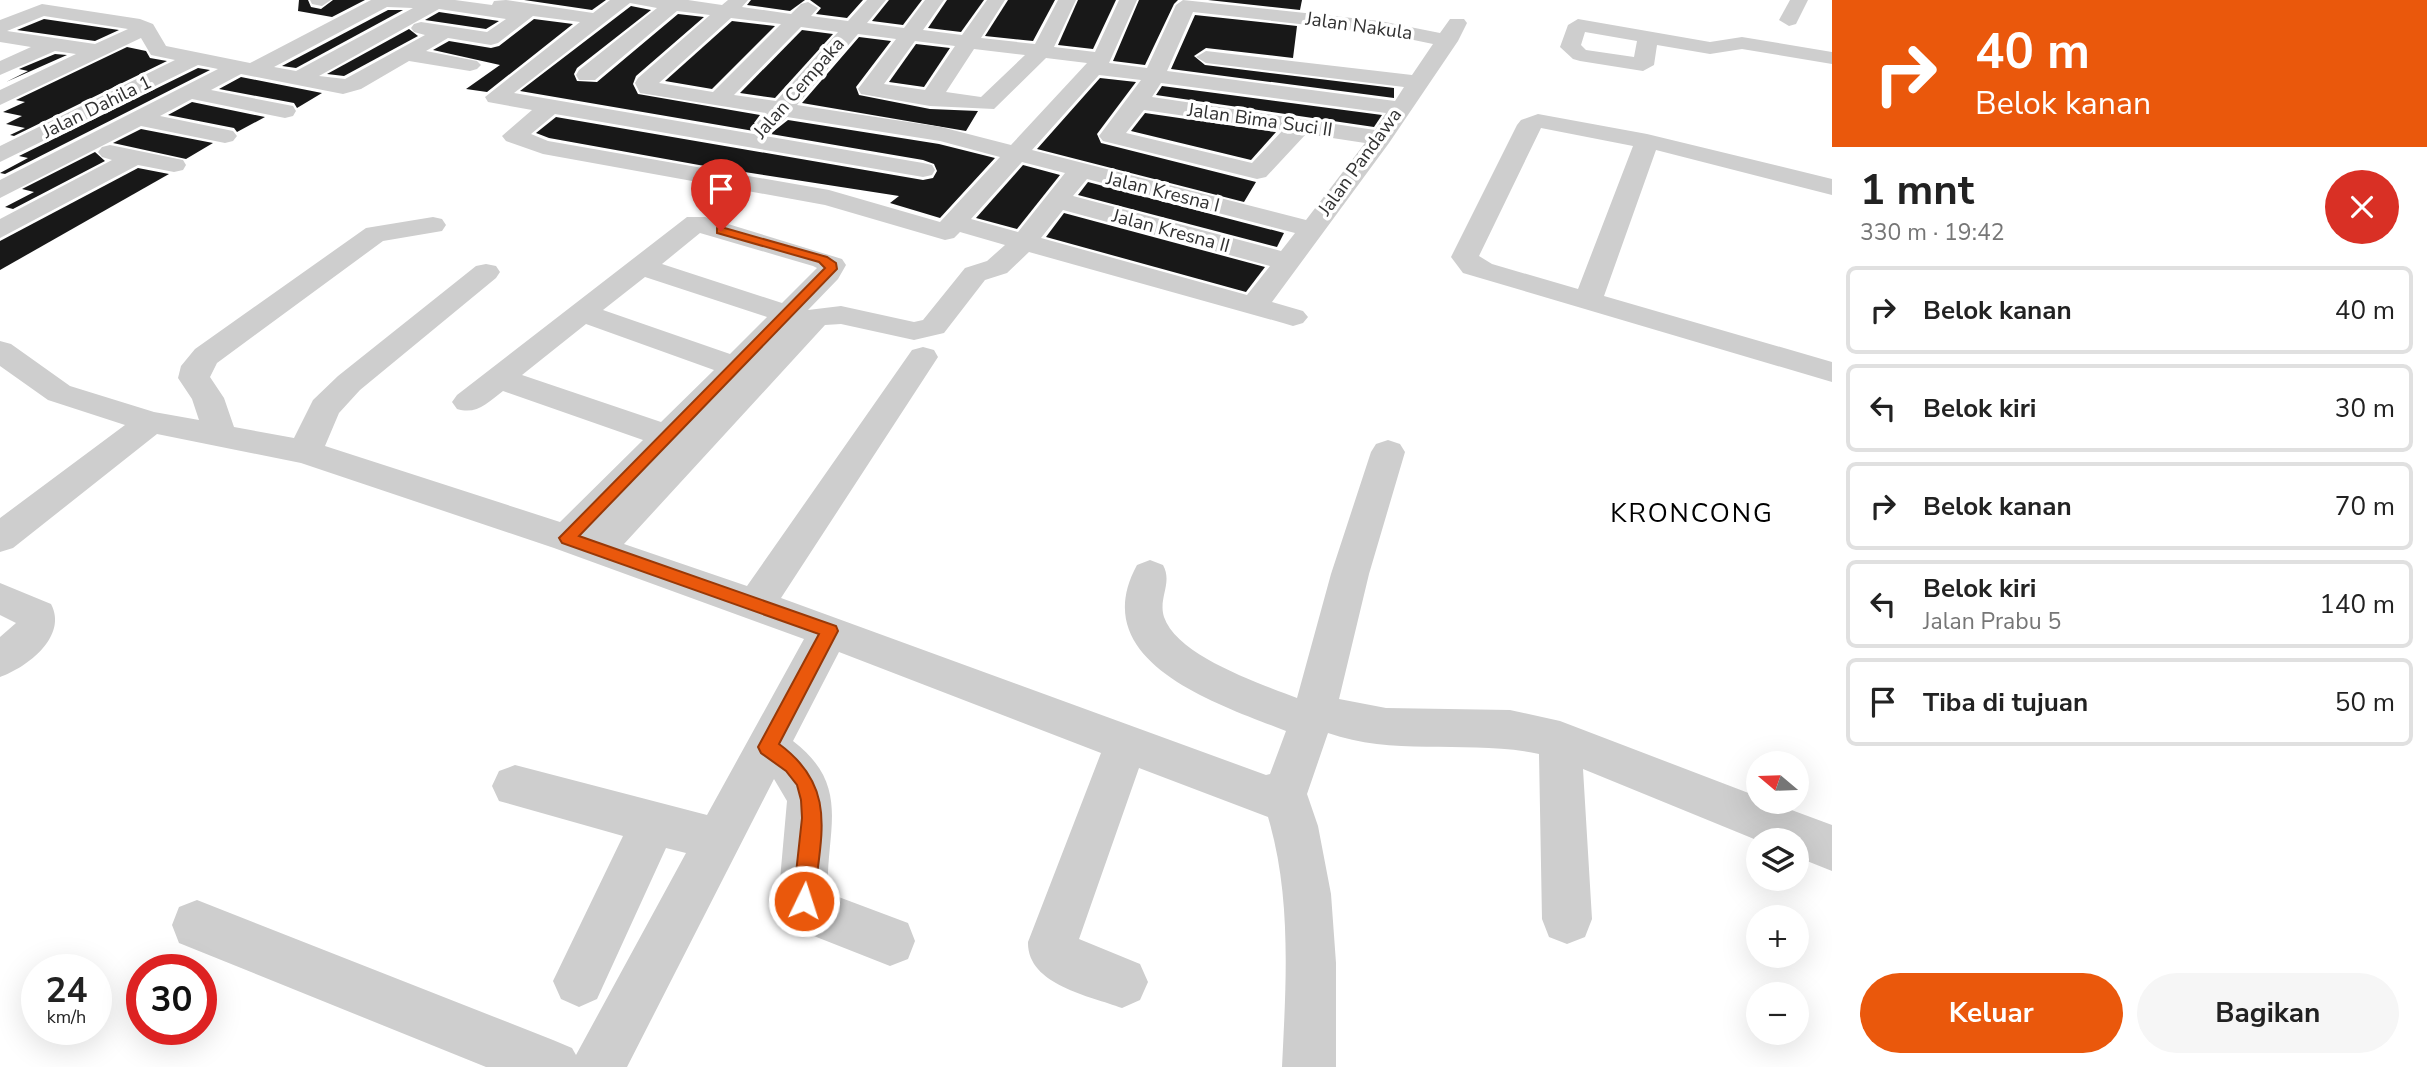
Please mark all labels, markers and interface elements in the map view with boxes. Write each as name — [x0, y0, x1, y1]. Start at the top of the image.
street label: Jalan Nakula — [1303, 6, 1414, 46]
text: 40 m — [1975, 18, 2090, 85]
icon: right — [1860, 28, 1951, 119]
street label: Jalan Cempaka — [747, 32, 850, 145]
street label: Jalan Dahila 1 — [37, 69, 156, 145]
text: Belok kanan — [1975, 82, 2151, 125]
street label: Jalan Bima Suci II — [1185, 97, 1334, 143]
street label: Jalan Pandawa — [1312, 103, 1408, 222]
pin — [691, 159, 751, 231]
text: 1 mnt — [1860, 162, 1974, 219]
street label: Jalan Kresna I — [1103, 165, 1222, 219]
icon: arrive — [702, 170, 740, 208]
button: close — [2325, 170, 2399, 244]
street label: Jalan Kresna II — [1108, 203, 1233, 259]
text: 330 m · 19:42 — [1860, 217, 2005, 248]
icon: right — [1864, 291, 1902, 329]
text: Belok kanan — [1923, 293, 2072, 328]
text: 40 m — [2335, 293, 2395, 328]
icon: left — [1864, 389, 1902, 427]
text: Belok kiri — [1923, 391, 2036, 426]
text: 30 m — [2335, 391, 2395, 426]
icon: right — [1864, 487, 1902, 525]
text: Belok kanan — [1923, 489, 2072, 524]
text: 70 m — [2335, 489, 2395, 524]
district label: KRONCONG — [1610, 496, 1774, 531]
text: Belok kiri — [1923, 571, 2036, 606]
icon: left — [1864, 585, 1902, 623]
text: 140 m — [2319, 587, 2395, 622]
text: Jalan Prabu 5 — [1923, 606, 2061, 637]
icon: arrive — [1864, 683, 1902, 721]
text: Tiba di tujuan — [1923, 685, 2088, 720]
text: 50 m — [2335, 685, 2395, 720]
north arrow — [1746, 751, 1810, 814]
map controls — [1746, 751, 1809, 1045]
button: layers — [1746, 828, 1809, 891]
position arrow — [767, 864, 841, 938]
button: + — [1746, 905, 1809, 968]
speed limit sign: 30 — [126, 954, 217, 1045]
text: 24 — [45, 967, 88, 1014]
button: Keluar — [1860, 973, 2123, 1053]
button: Bagikan — [2137, 973, 2399, 1053]
button: − — [1746, 982, 1809, 1045]
text: km/h — [47, 1005, 86, 1029]

